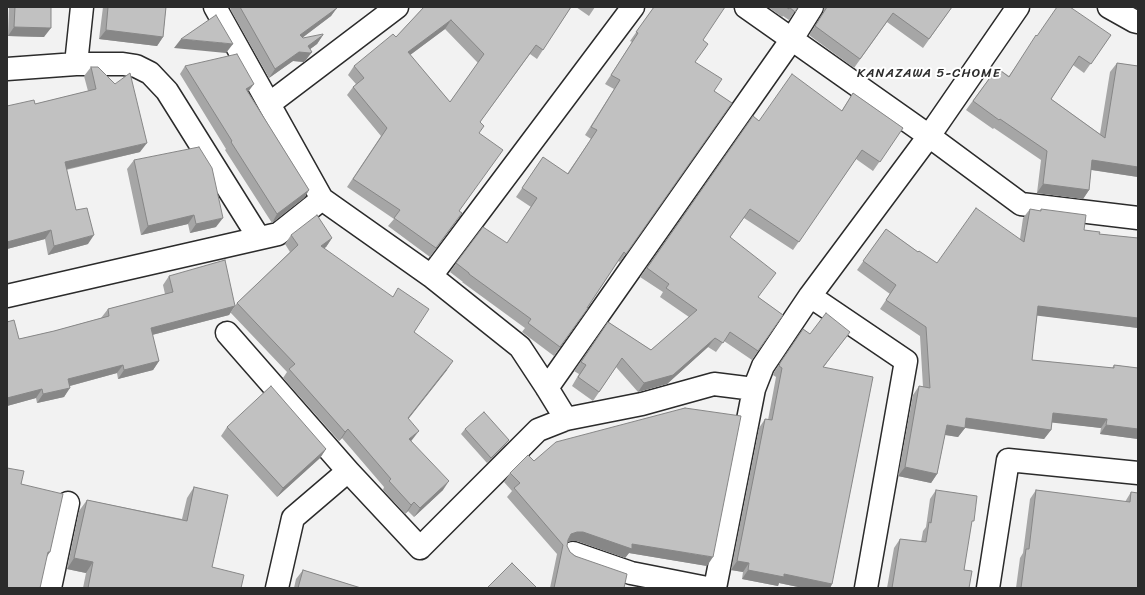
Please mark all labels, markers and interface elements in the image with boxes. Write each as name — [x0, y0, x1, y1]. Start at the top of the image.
district label: KANAZAWA 5-CHOME — [857, 66, 1001, 82]

